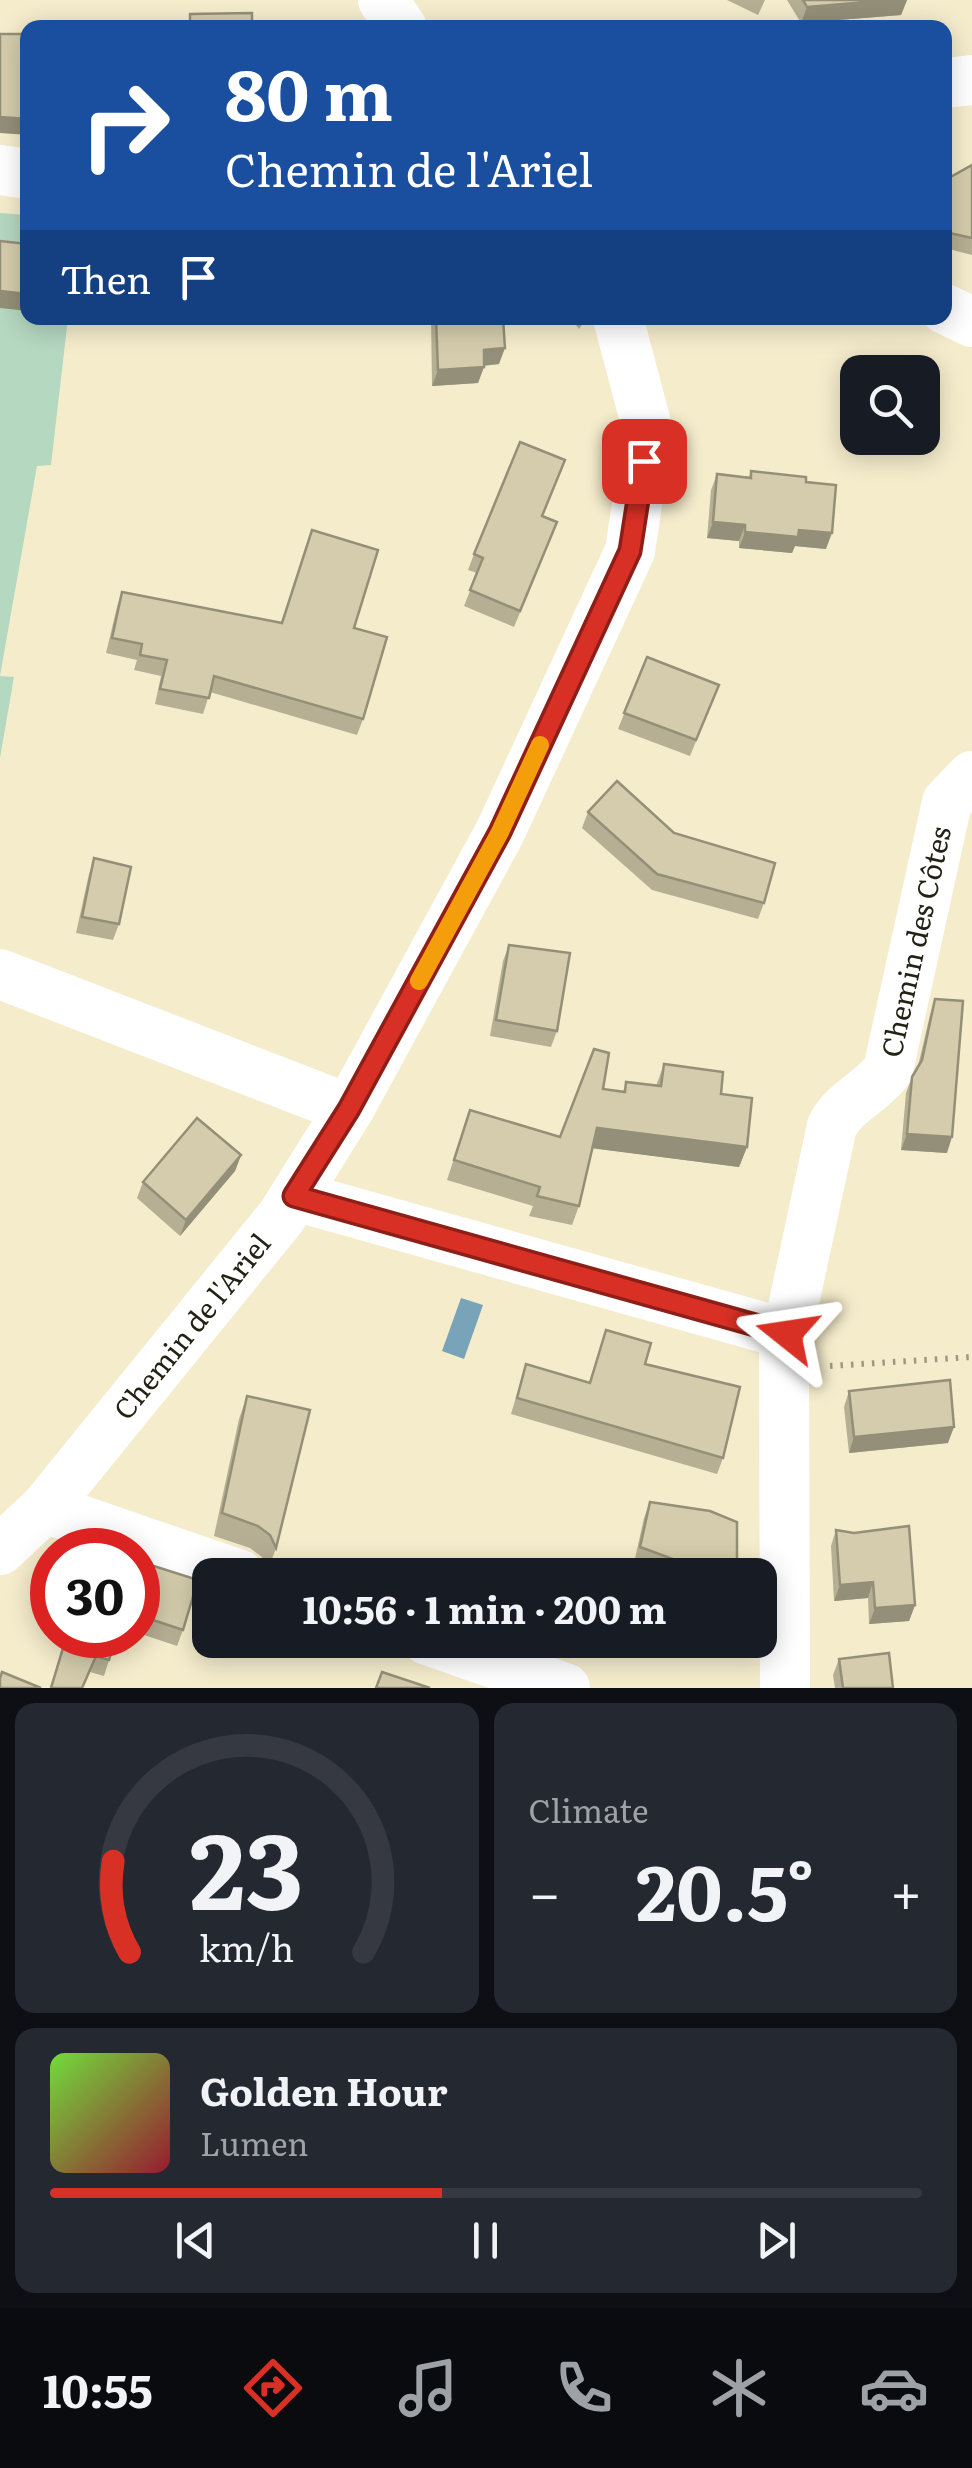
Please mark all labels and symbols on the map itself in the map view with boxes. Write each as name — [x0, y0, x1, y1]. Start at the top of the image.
pin — [602, 419, 687, 504]
street label: Chemin des Côtes — [868, 822, 960, 1061]
street label: Chemin de l'Ariel — [102, 1223, 279, 1428]
position arrow — [735, 1282, 839, 1386]
speed limit sign: 30 — [30, 1528, 160, 1658]

